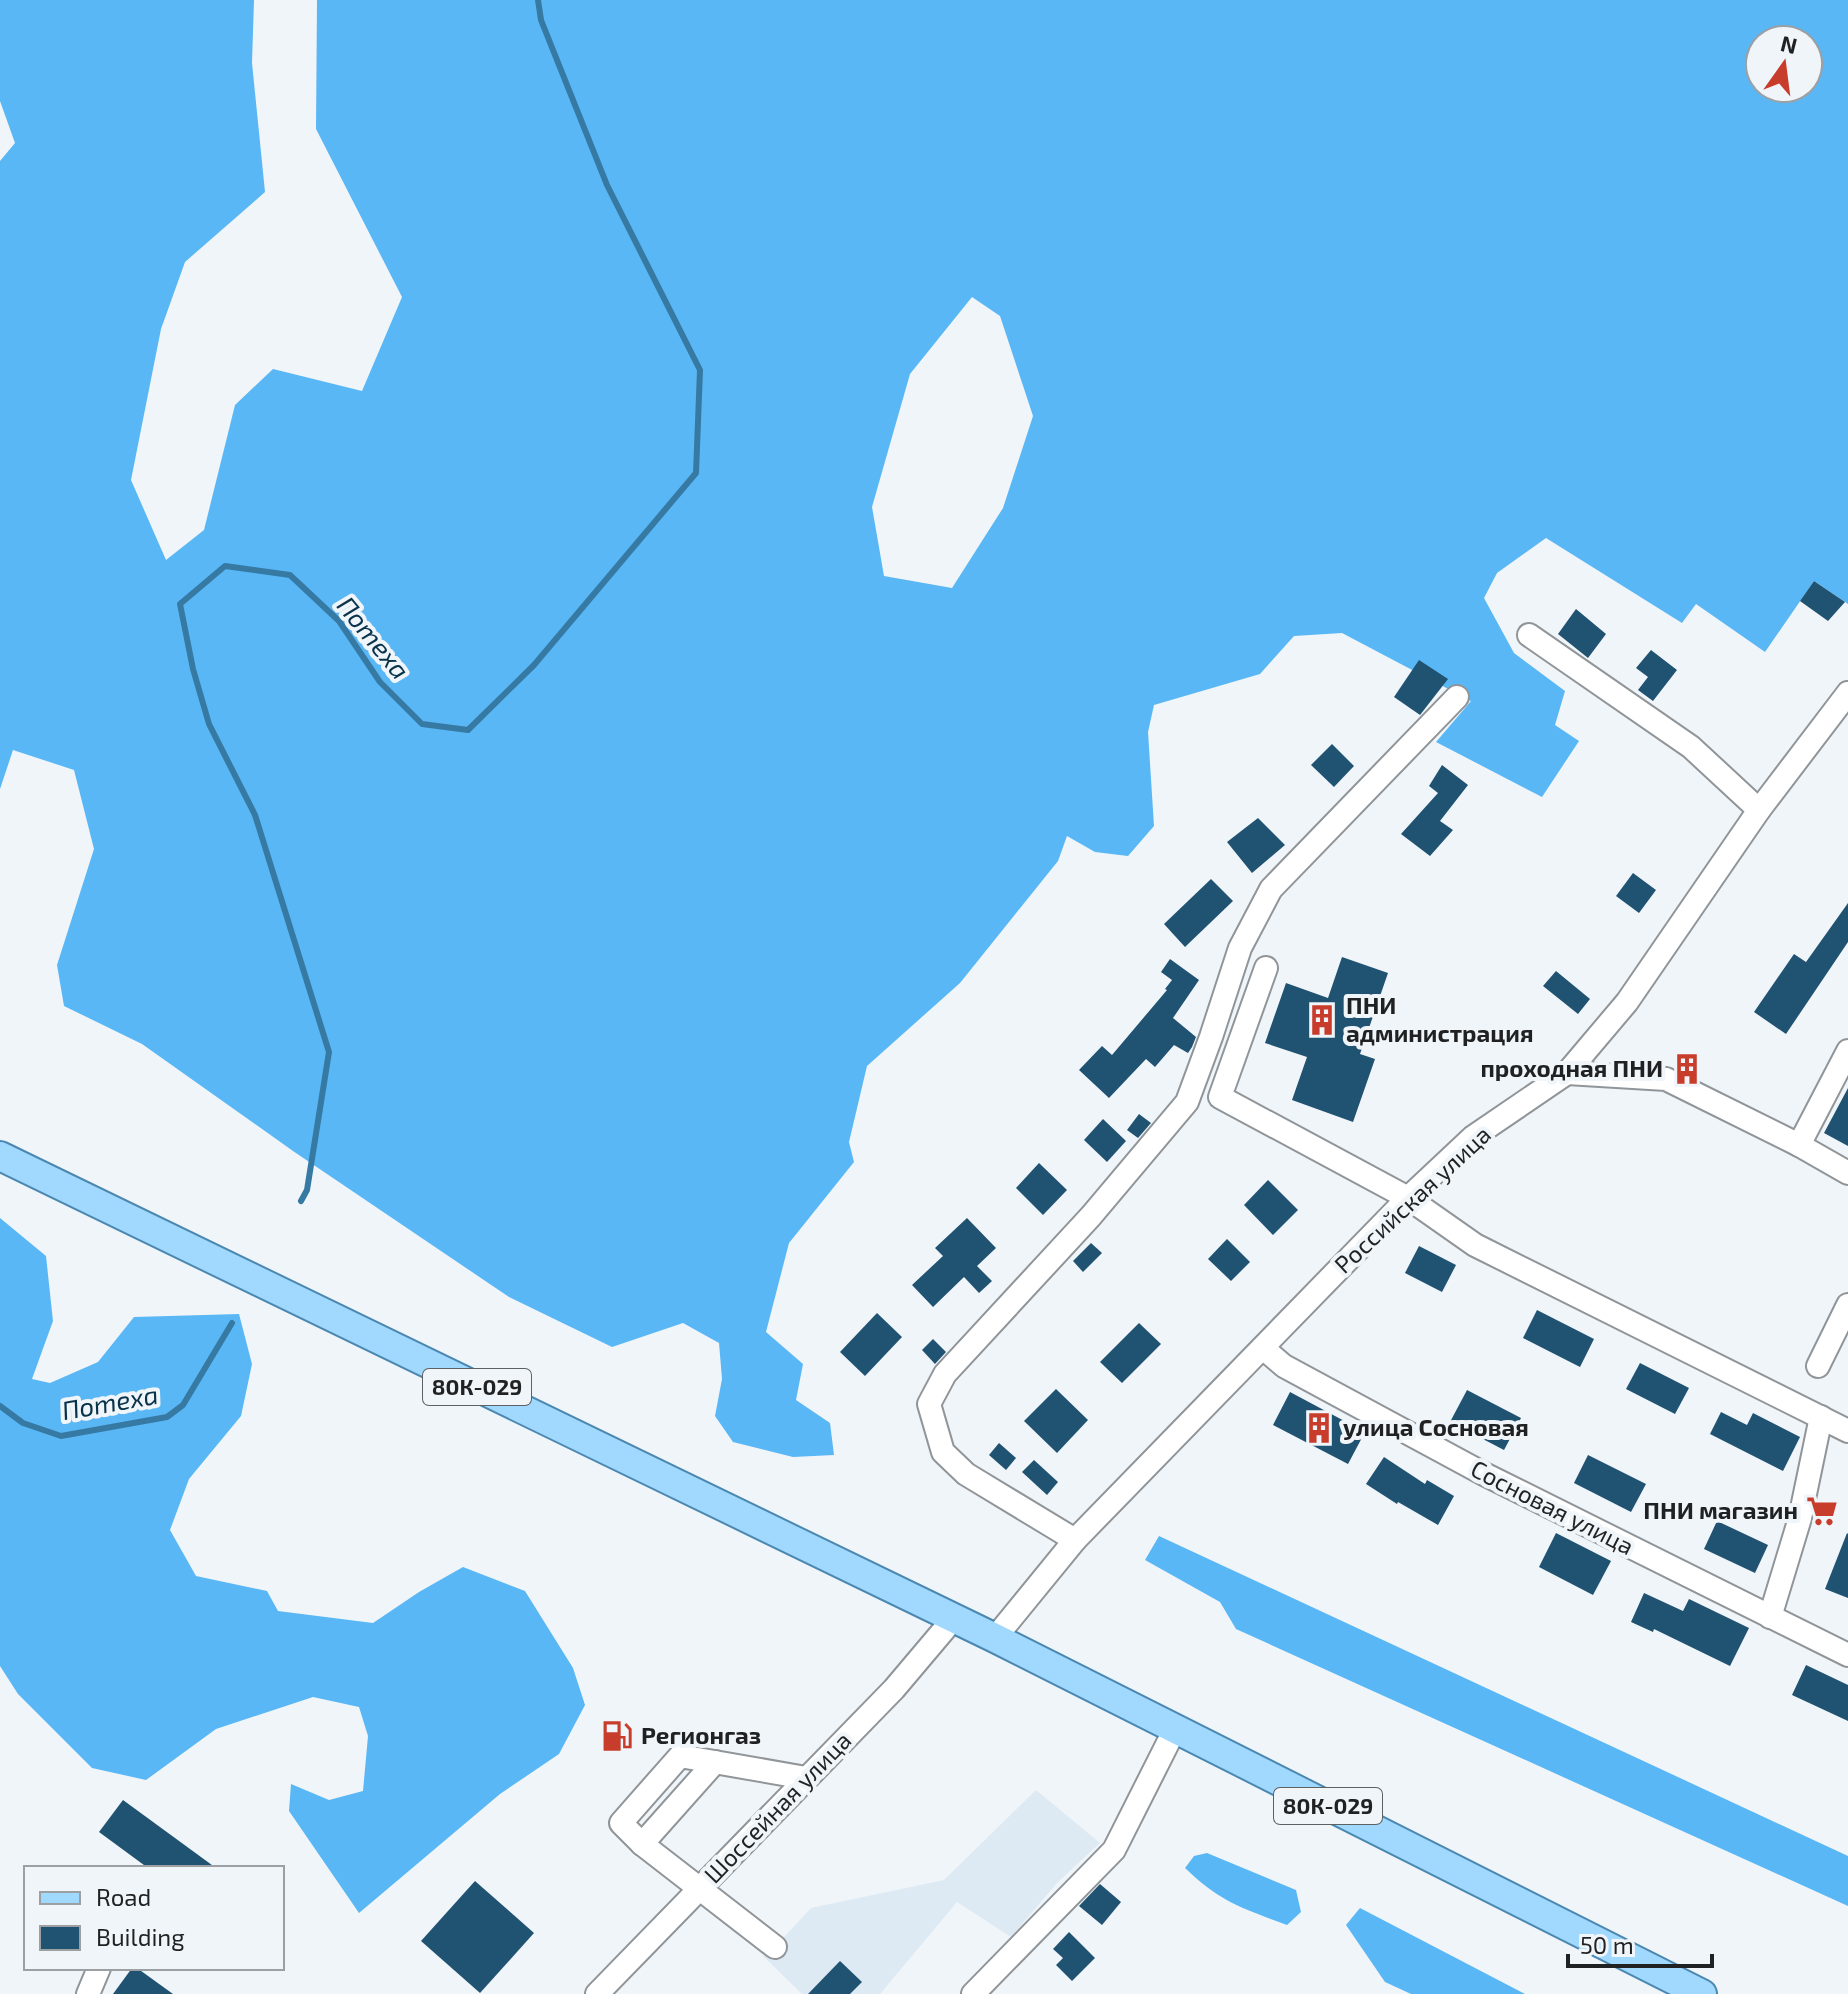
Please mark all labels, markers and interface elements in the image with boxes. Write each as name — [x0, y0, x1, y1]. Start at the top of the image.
north arrow — [1744, 24, 1824, 104]
text: N — [1778, 29, 1800, 58]
water label: Потеха — [332, 590, 417, 685]
place label: ПНИ администрация — [1346, 990, 1534, 1047]
building icon: ПНИ администрация — [1305, 1003, 1339, 1037]
building icon: проходная ПНИ — [1670, 1052, 1704, 1086]
place label: проходная ПНИ — [1481, 1053, 1663, 1082]
street label: Российская улица — [1328, 1119, 1497, 1279]
road number: 80К-029 — [423, 1369, 531, 1405]
water label: Потеха — [59, 1378, 160, 1425]
building icon: улица Сосновая — [1302, 1411, 1336, 1445]
place label: улица Сосновая — [1343, 1412, 1529, 1441]
street label: Сосновая улица — [1466, 1453, 1639, 1561]
supermarket icon: ПНИ магазин — [1805, 1494, 1839, 1528]
place label: ПНИ магазин — [1643, 1495, 1798, 1524]
fuel station icon: Регионгаз — [600, 1719, 634, 1753]
place label: Регионгаз — [641, 1720, 761, 1749]
street label: Шоссейная улица — [697, 1725, 857, 1889]
road number: 80К-029 — [1274, 1788, 1382, 1824]
legend — [24, 1866, 284, 1970]
text: Road — [96, 1882, 151, 1911]
scale bar — [1568, 1918, 1712, 1968]
text: Building — [96, 1922, 185, 1951]
text: 50 m — [1580, 1930, 1634, 1959]

